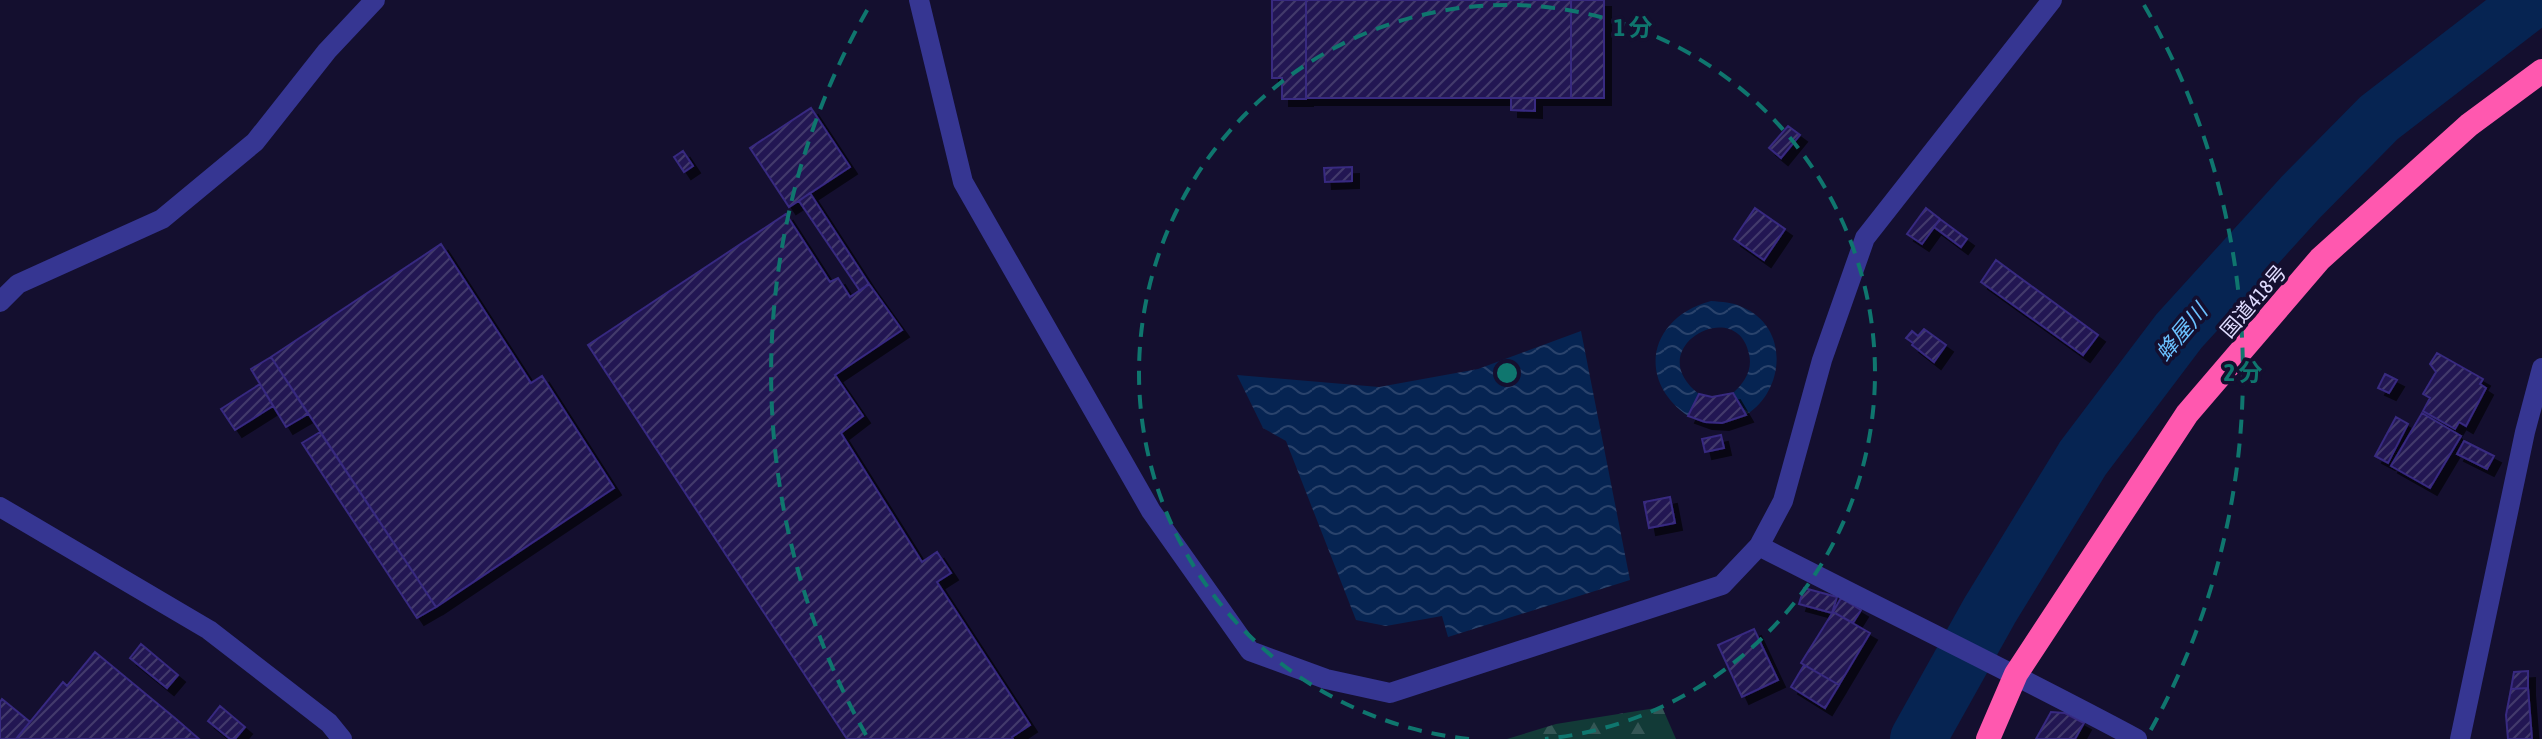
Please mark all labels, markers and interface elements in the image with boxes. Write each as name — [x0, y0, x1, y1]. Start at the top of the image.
text: 1 分 — [1614, 14, 1652, 41]
street label: 国道418号 — [2215, 260, 2291, 342]
water label: 蜂屋川 — [2150, 297, 2213, 366]
centre of rings — [1493, 359, 1521, 387]
text: 2 分 — [2224, 359, 2262, 386]

